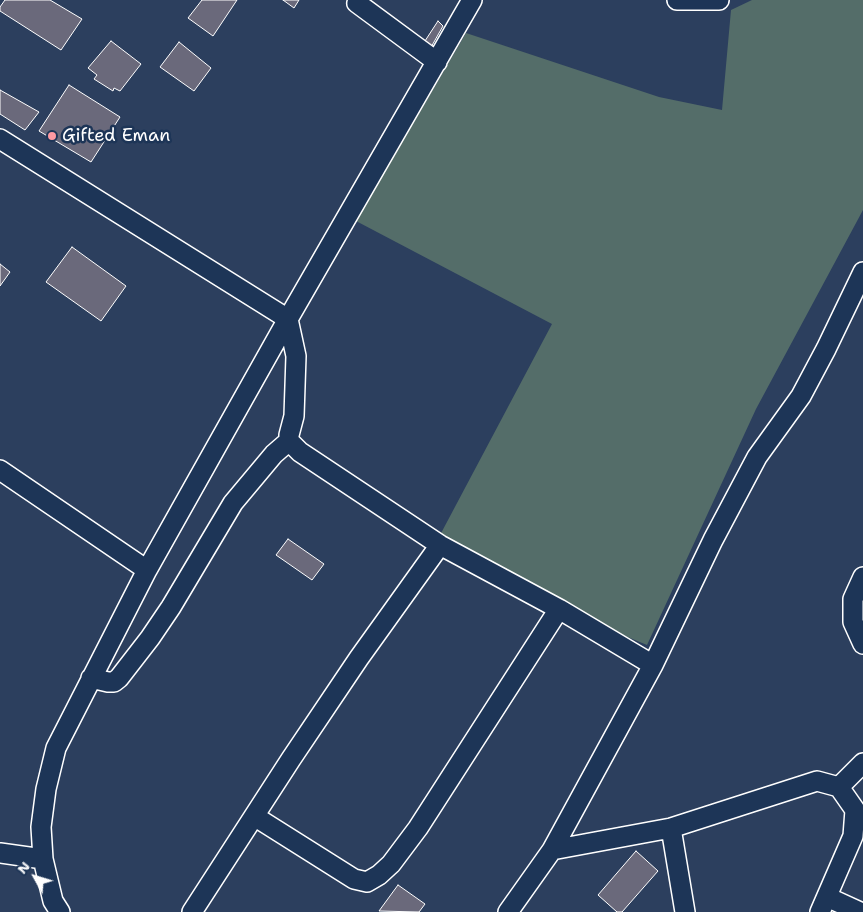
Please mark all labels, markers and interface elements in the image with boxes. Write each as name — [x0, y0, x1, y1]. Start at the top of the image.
place label: Gifted Eman — [62, 125, 170, 147]
marker: Gifted Eman — [46, 130, 58, 142]
north arrow — [10, 852, 60, 902]
text: N — [13, 858, 34, 878]

